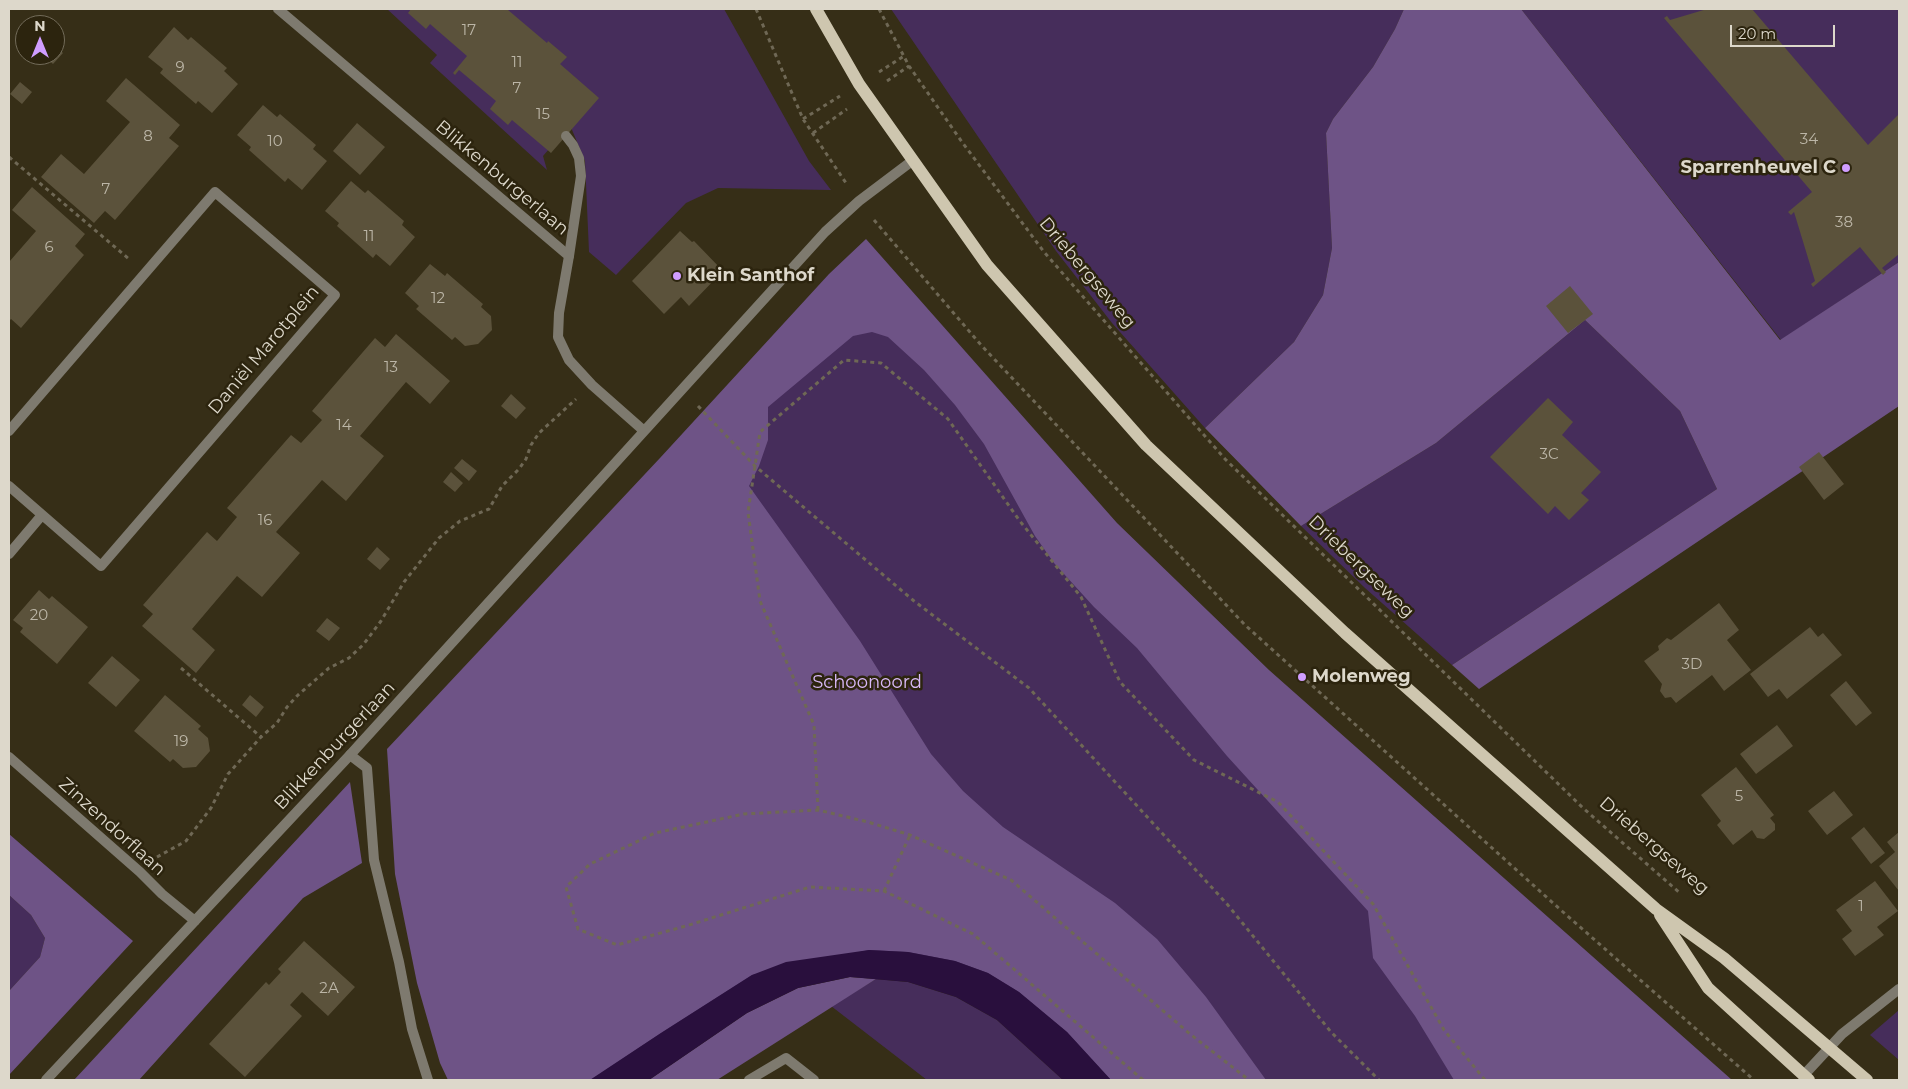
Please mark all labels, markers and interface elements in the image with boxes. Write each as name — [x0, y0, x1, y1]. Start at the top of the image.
north arrow — [15, 15, 65, 65]
scale bar — [1733, 15, 1838, 47]
text: N — [34, 17, 46, 35]
house number: 17 — [462, 22, 476, 40]
text: 20 m — [1738, 24, 1776, 43]
house number: 11 — [512, 54, 522, 72]
house number: 9 — [175, 59, 185, 77]
house number: 7 — [513, 80, 521, 98]
house number: 15 — [536, 106, 550, 124]
street label: Blikkenburgerlaan — [431, 116, 573, 240]
house number: 8 — [143, 128, 153, 146]
house number: 34 — [1800, 131, 1818, 149]
house number: 10 — [267, 133, 283, 151]
place label: Sparrenheuvel C — [1680, 157, 1836, 179]
marker: Sparrenheuvel C — [1840, 162, 1852, 174]
house number: 7 — [102, 181, 110, 199]
street label: Driebergseweg — [1034, 213, 1140, 333]
house number: 38 — [1835, 214, 1853, 232]
house number: 11 — [364, 228, 374, 246]
house number: 6 — [44, 239, 54, 257]
place label: Klein Santhof — [687, 265, 814, 287]
marker: Klein Santhof — [671, 270, 683, 282]
street label: Daniël Marotplein — [204, 281, 324, 419]
house number: 12 — [431, 290, 445, 308]
house number: 13 — [384, 359, 398, 377]
house number: 14 — [336, 417, 352, 435]
house number: 3C — [1539, 446, 1559, 464]
street label: Driebergseweg — [1304, 511, 1418, 623]
house number: 16 — [258, 512, 272, 530]
house number: 20 — [30, 607, 48, 625]
house number: 3D — [1682, 656, 1702, 674]
place label: Molenweg — [1312, 666, 1411, 688]
marker: Molenweg — [1296, 671, 1308, 683]
park label: Schoonoord — [812, 672, 922, 694]
street label: Blikkenburgerlaan — [270, 677, 400, 815]
house number: 19 — [174, 733, 188, 751]
street label: Zinzendorflaan — [54, 773, 170, 881]
house number: 5 — [1735, 788, 1743, 806]
street label: Driebergseweg — [1595, 792, 1713, 900]
house number: 1 — [1858, 898, 1864, 916]
house number: 2A — [319, 980, 339, 998]

